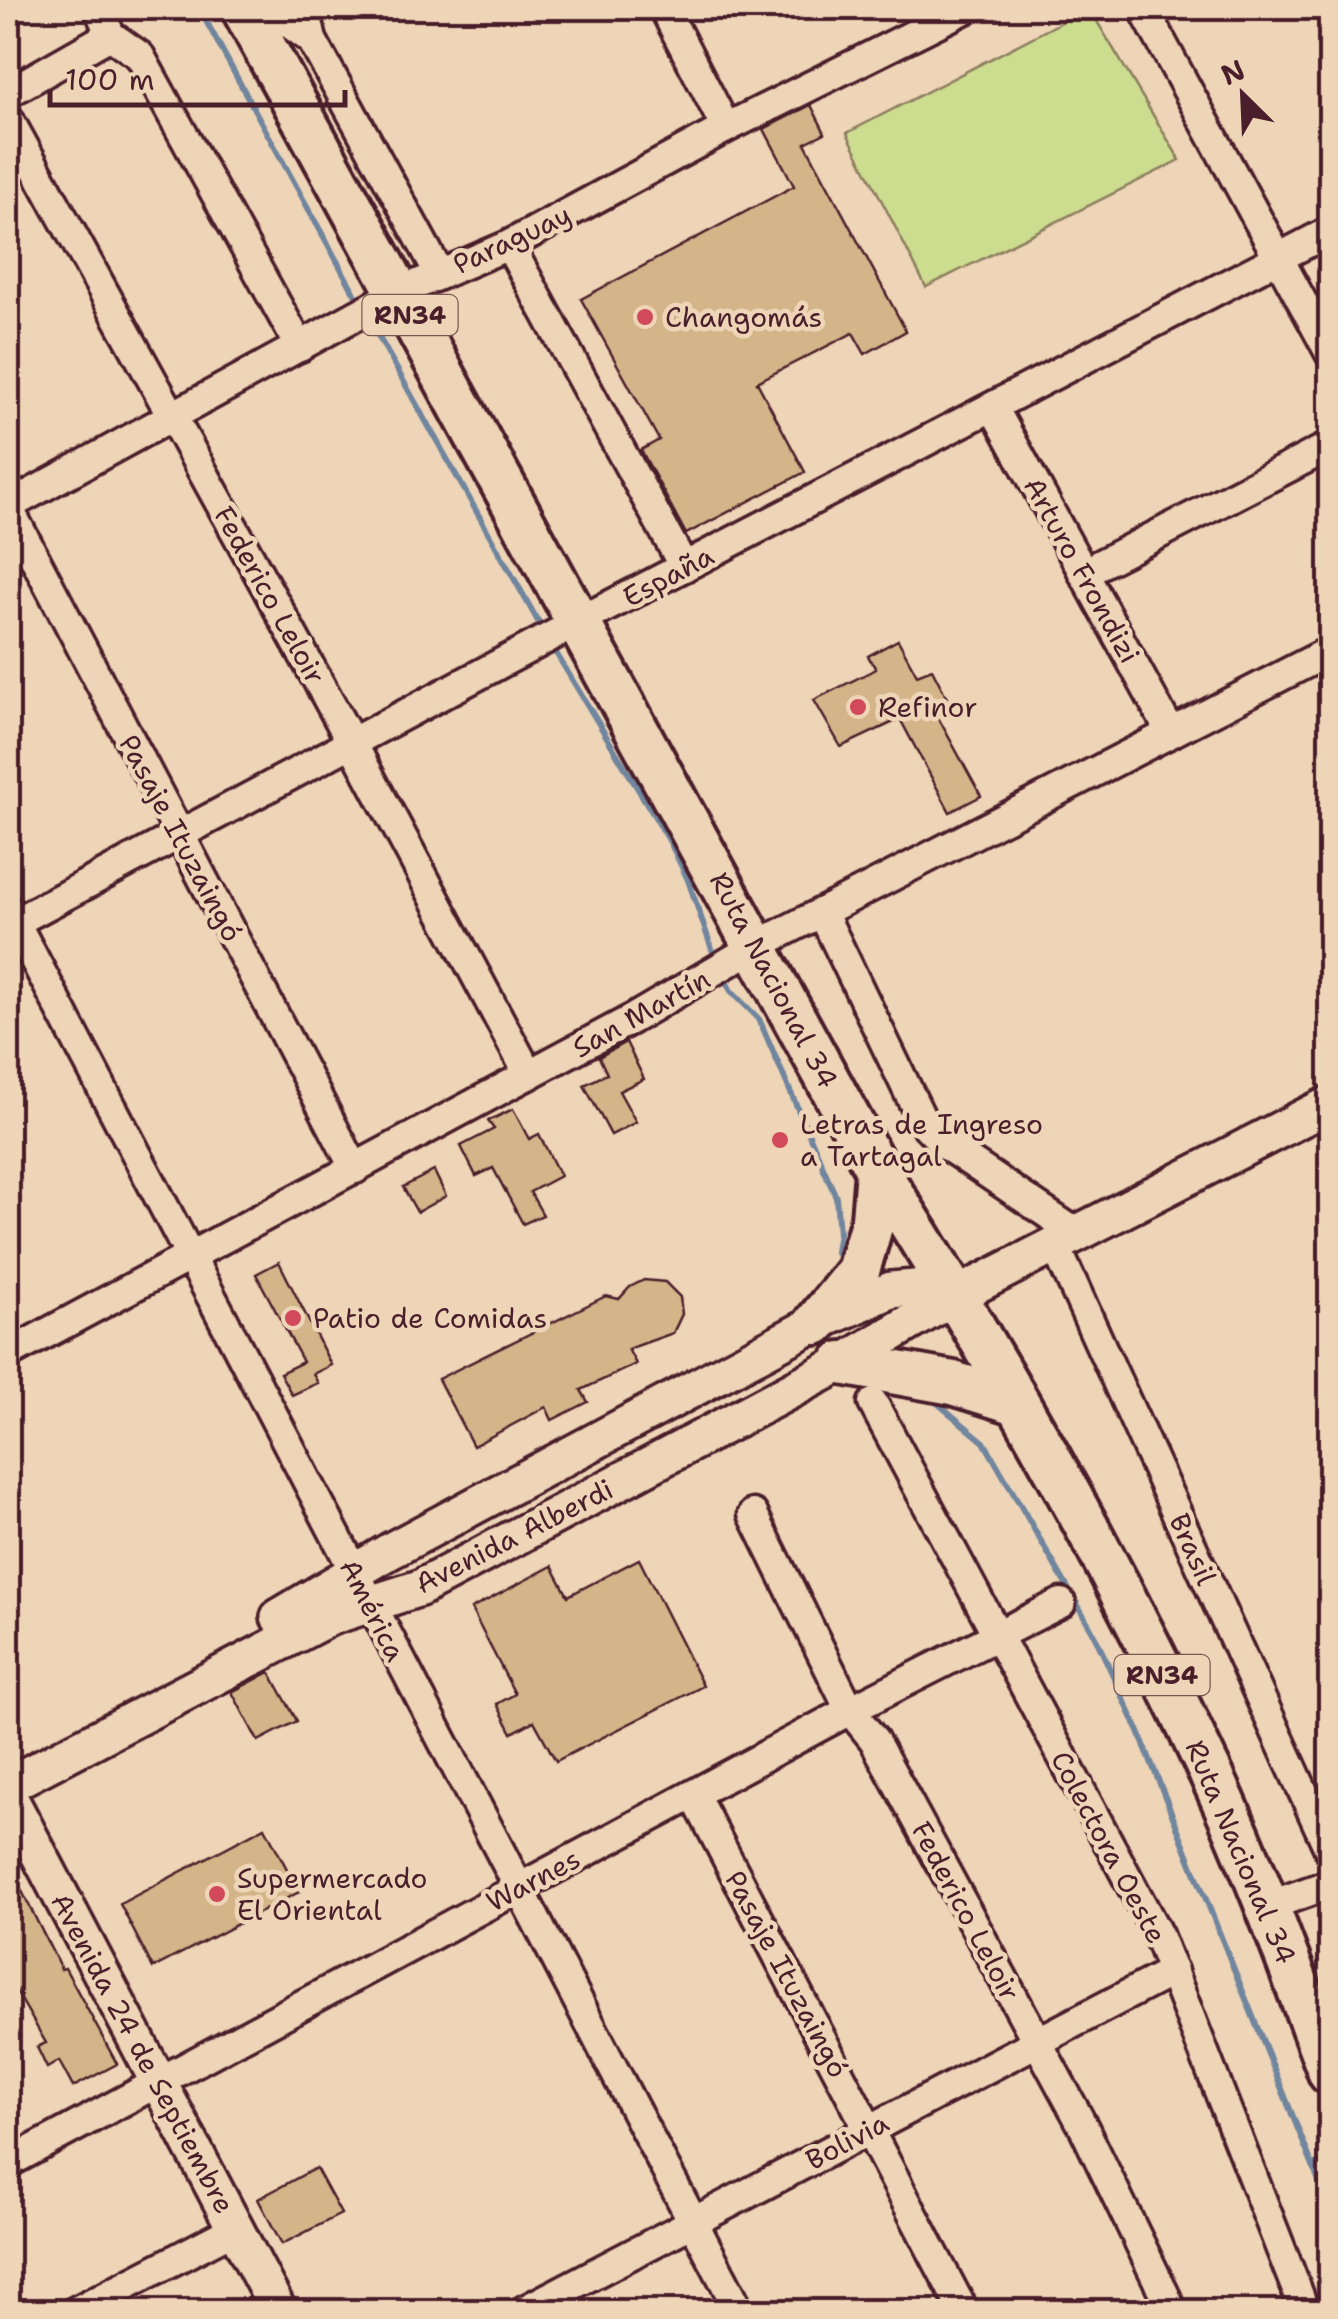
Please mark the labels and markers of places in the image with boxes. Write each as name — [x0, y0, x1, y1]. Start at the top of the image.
place label: Changomás — [665, 298, 822, 336]
marker: Changomás — [634, 306, 656, 328]
place label: Refinor — [878, 688, 978, 726]
marker: Refinor — [847, 696, 869, 718]
place label: Letras de Ingreso a Tartagal — [800, 1105, 1043, 1175]
marker: Letras de Ingreso a Tartagal — [769, 1129, 791, 1151]
place label: Patio de Comidas — [313, 1299, 547, 1337]
marker: Patio de Comidas — [282, 1307, 304, 1329]
place label: Supermercado El Oriental — [237, 1859, 427, 1929]
marker: Supermercado El Oriental — [206, 1883, 228, 1905]

